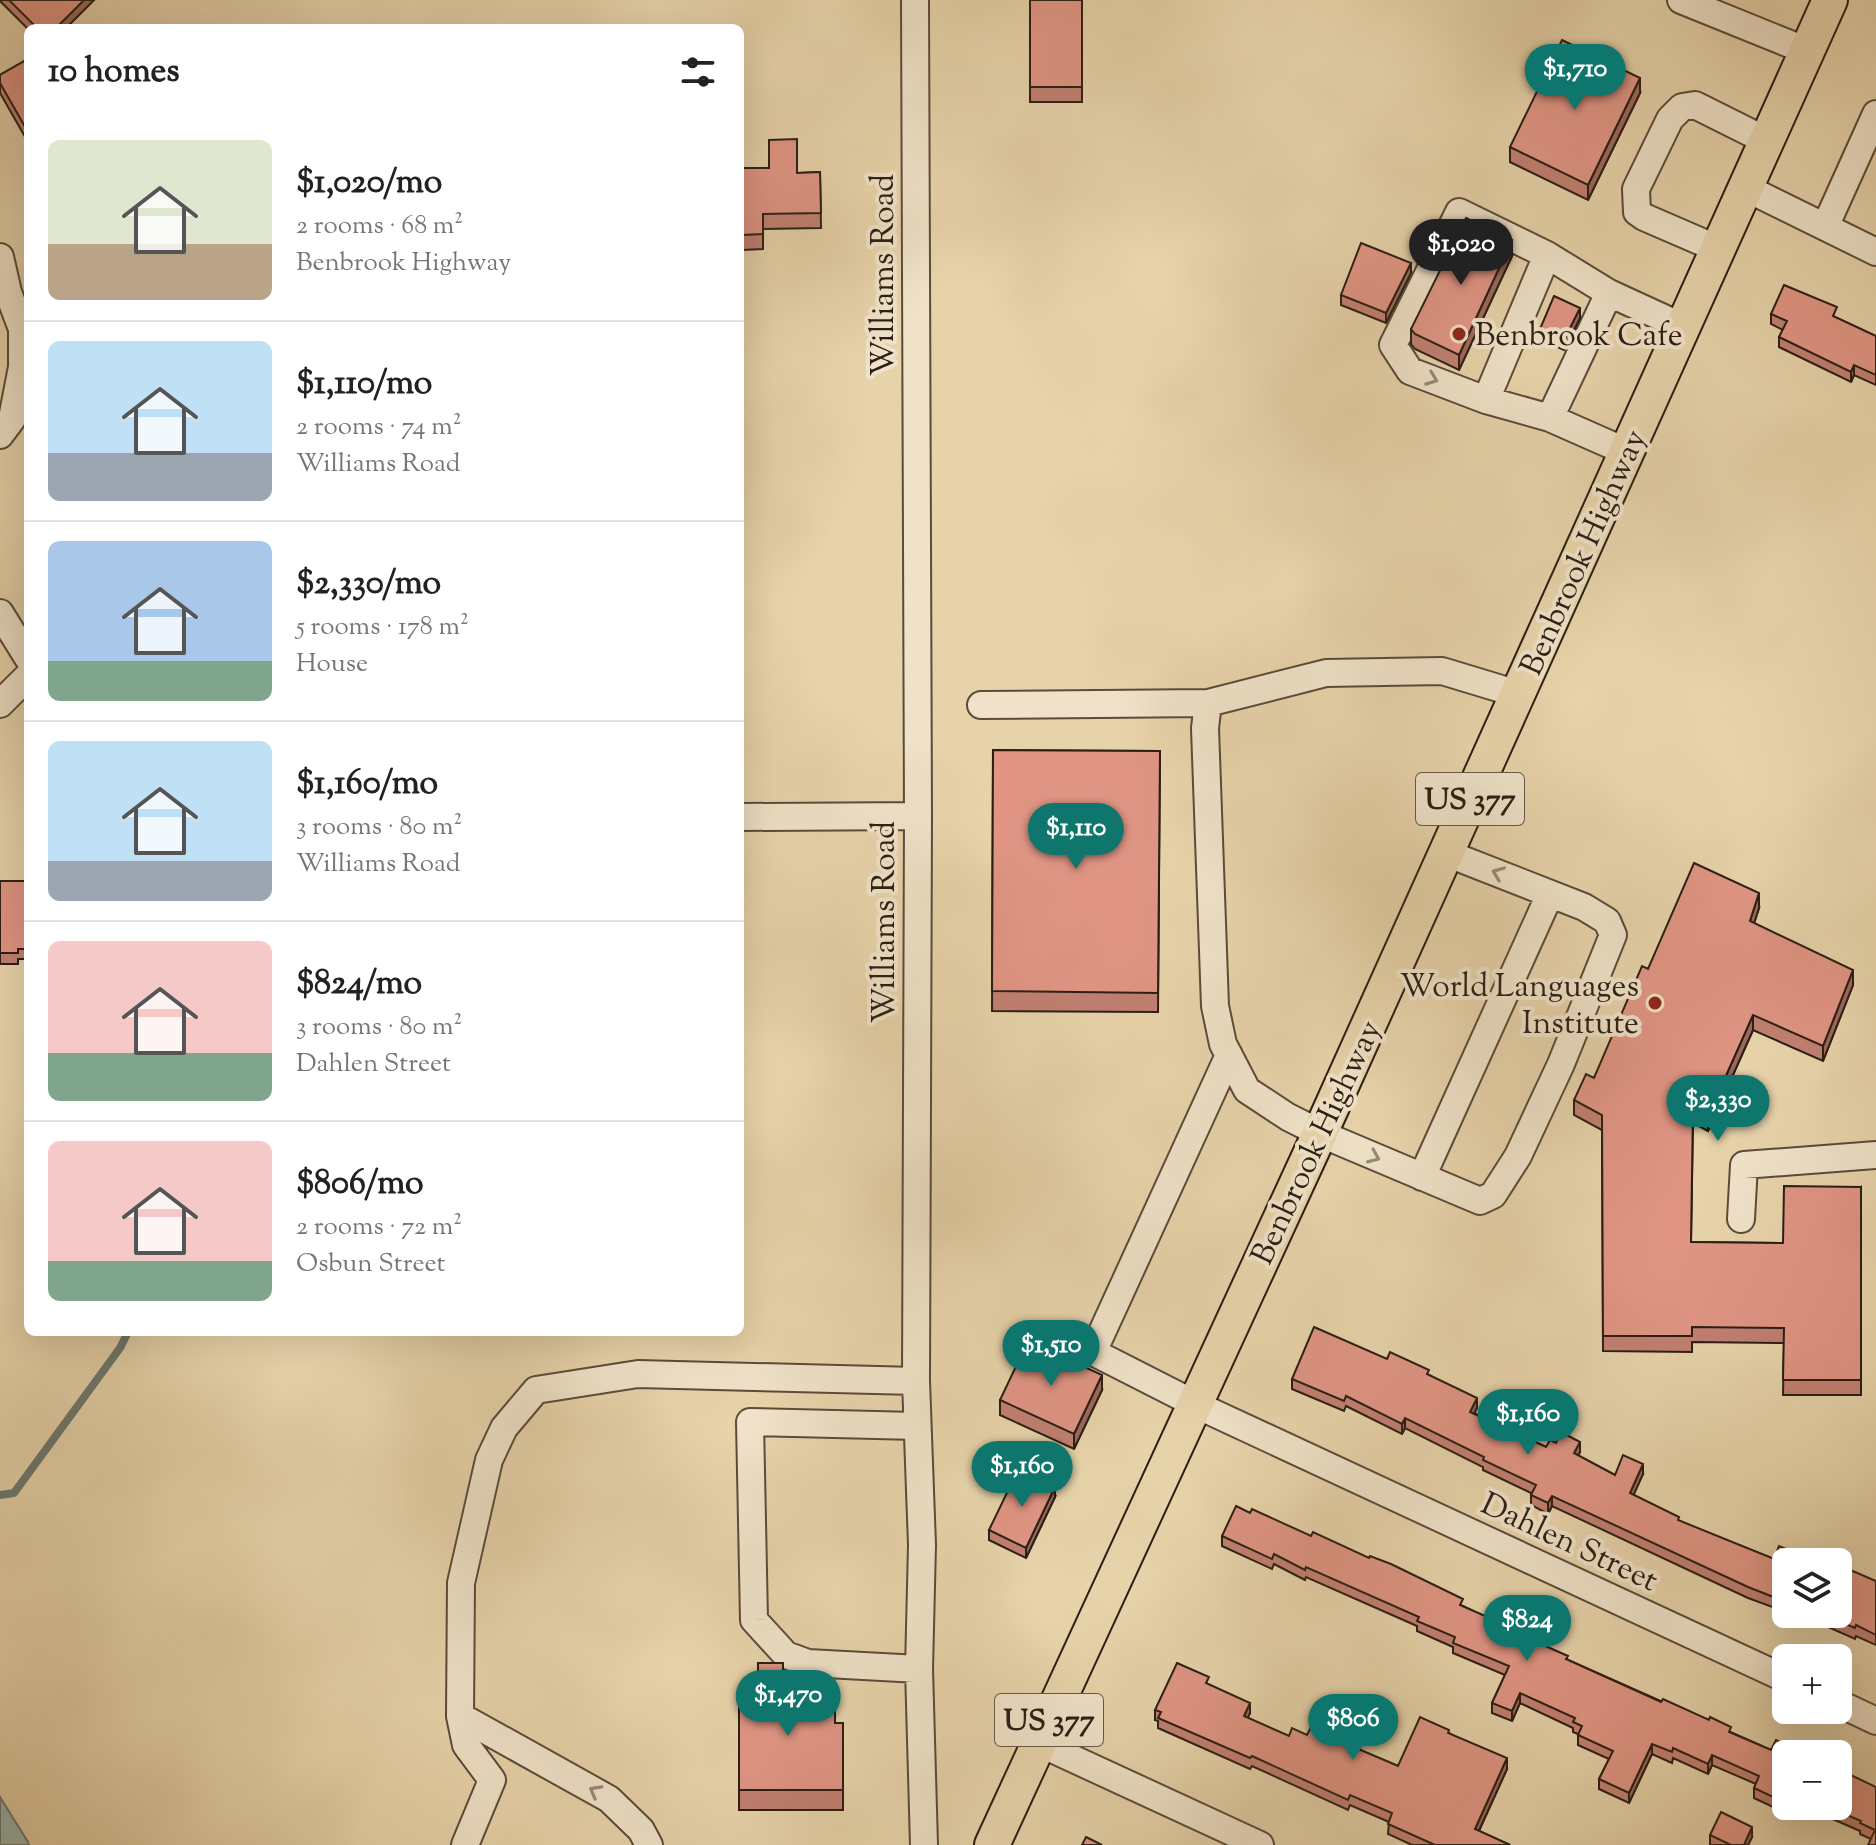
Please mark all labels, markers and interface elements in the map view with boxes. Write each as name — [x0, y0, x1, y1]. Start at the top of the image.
pin: $1,710 — [1510, 44, 1640, 112]
text: 10 homes — [48, 48, 180, 97]
icon: filters — [676, 50, 720, 94]
text: $1,710 — [1543, 51, 1607, 88]
text: $1,020/mo — [296, 159, 442, 208]
icon: home — [112, 172, 208, 268]
street label: Williams Road — [862, 174, 908, 376]
text: 2 rooms · 68 m² — [296, 208, 463, 245]
pin: $1,020 — [1396, 219, 1526, 287]
text: $1,020 — [1427, 226, 1495, 263]
text: Benbrook Highway — [296, 245, 511, 282]
place label: Benbrook Cafe — [1475, 314, 1683, 360]
marker: Benbrook Cafe — [1450, 325, 1468, 343]
text: $1,110/mo — [296, 360, 432, 409]
one-way arrow — [1424, 369, 1438, 386]
icon: home — [112, 373, 208, 469]
text: 2 rooms · 74 m² — [296, 409, 461, 446]
street label: Benbrook Highway — [1510, 423, 1660, 684]
text: Williams Road — [296, 446, 460, 483]
text: $2,330/mo — [296, 560, 441, 609]
icon: home — [112, 573, 208, 669]
text: 5 rooms · 178 m² — [296, 609, 469, 646]
text: House — [296, 646, 368, 683]
text: $1,160/mo — [296, 760, 438, 809]
icon: home — [112, 773, 208, 869]
road number: US 377 — [1416, 773, 1524, 825]
pin: $1,110 — [1011, 803, 1141, 871]
text: 3 rooms · 80 m² — [296, 809, 462, 846]
text: $1,110 — [1046, 810, 1106, 847]
street label: Williams Road — [863, 821, 909, 1023]
text: Williams Road — [296, 846, 460, 883]
one-way arrow — [1492, 866, 1506, 883]
text: $824/mo — [296, 960, 422, 1009]
place label: World Languages Institute — [1400, 965, 1639, 1048]
icon: home — [112, 973, 208, 1069]
marker: World Languages Institute — [1646, 994, 1664, 1012]
text: 3 rooms · 80 m² — [296, 1009, 462, 1046]
street label: Benbrook Highway — [1241, 1014, 1395, 1273]
text: Dahlen Street — [296, 1046, 451, 1083]
pin: $2,330 — [1653, 1075, 1783, 1143]
text: $2,330 — [1684, 1082, 1752, 1119]
one-way arrow — [1366, 1147, 1380, 1163]
text: $806/mo — [296, 1160, 424, 1209]
icon: home — [112, 1173, 208, 1269]
text: 2 rooms · 72 m² — [296, 1209, 462, 1246]
text: Osbun Street — [296, 1246, 445, 1283]
pin: $1,510 — [986, 1320, 1116, 1388]
text: $1,510 — [1021, 1327, 1081, 1364]
pin: $1,160 — [1463, 1389, 1593, 1457]
text: $1,160 — [1496, 1396, 1560, 1433]
pin: $1,160 — [957, 1441, 1087, 1509]
text: $1,160 — [990, 1448, 1054, 1485]
street label: Dahlen Street — [1473, 1483, 1665, 1605]
map controls — [1772, 1548, 1852, 1820]
button: layers — [1772, 1548, 1852, 1628]
pin: $824 — [1480, 1595, 1574, 1663]
text: $824 — [1501, 1602, 1553, 1639]
button: + — [1772, 1644, 1852, 1724]
pin: $1,470 — [723, 1670, 853, 1738]
text: $1,470 — [754, 1677, 822, 1714]
road number: US 377 — [995, 1694, 1103, 1746]
pin: $806 — [1306, 1694, 1400, 1762]
text: $806 — [1326, 1701, 1380, 1738]
button: − — [1772, 1740, 1852, 1820]
one-way arrow — [589, 1785, 603, 1801]

